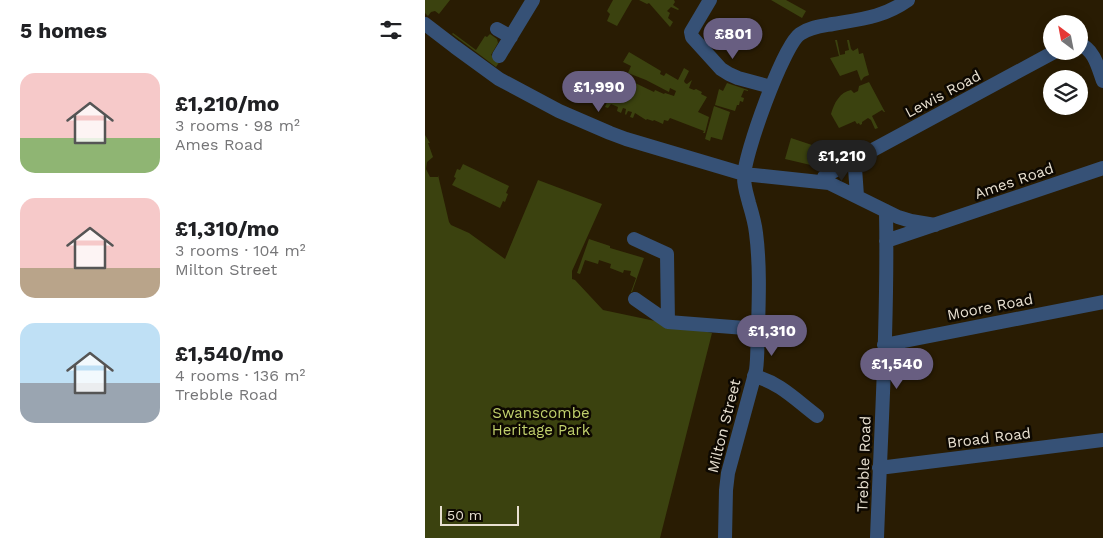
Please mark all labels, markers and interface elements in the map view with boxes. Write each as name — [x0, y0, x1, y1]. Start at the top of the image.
north arrow — [1043, 15, 1087, 60]
map controls — [1043, 15, 1088, 115]
icon: filters — [377, 16, 405, 44]
text: 5 homes — [20, 18, 107, 43]
pin: £801 — [703, 18, 763, 60]
text: £801 — [714, 24, 752, 43]
street label: Lewis Road — [902, 66, 984, 122]
pin: £1,990 — [558, 70, 640, 113]
button: layers — [1043, 70, 1088, 115]
text: £1,990 — [573, 77, 625, 96]
text: £1,210/mo — [175, 91, 279, 116]
icon: home — [60, 93, 120, 153]
text: 3 rooms · 98 m² — [175, 116, 300, 135]
text: Ames Road — [175, 135, 263, 154]
pin: £1,210 — [801, 140, 883, 182]
text: £1,210 — [818, 146, 866, 165]
street label: Ames Road — [972, 159, 1056, 203]
text: £1,310/mo — [175, 216, 279, 241]
icon: home — [60, 218, 120, 278]
text: 3 rooms · 104 m² — [175, 241, 306, 260]
text: Milton Street — [175, 260, 277, 279]
street label: Moore Road — [946, 290, 1034, 324]
pin: £1,310 — [731, 314, 813, 357]
text: £1,310 — [748, 321, 796, 340]
text: £1,540/mo — [175, 341, 283, 366]
icon: home — [60, 343, 120, 403]
pin: £1,540 — [856, 348, 938, 390]
text: £1,540 — [871, 354, 923, 373]
text: 4 rooms · 136 m² — [175, 366, 305, 385]
street label: Milton Street — [704, 377, 745, 475]
text: Trebble Road — [175, 385, 278, 404]
park label: Swanscombe Heritage Park — [492, 404, 591, 439]
street label: Trebble Road — [853, 416, 875, 512]
street label: Broad Road — [946, 424, 1032, 452]
scale bar — [440, 503, 519, 526]
text: 50 m — [447, 507, 482, 523]

